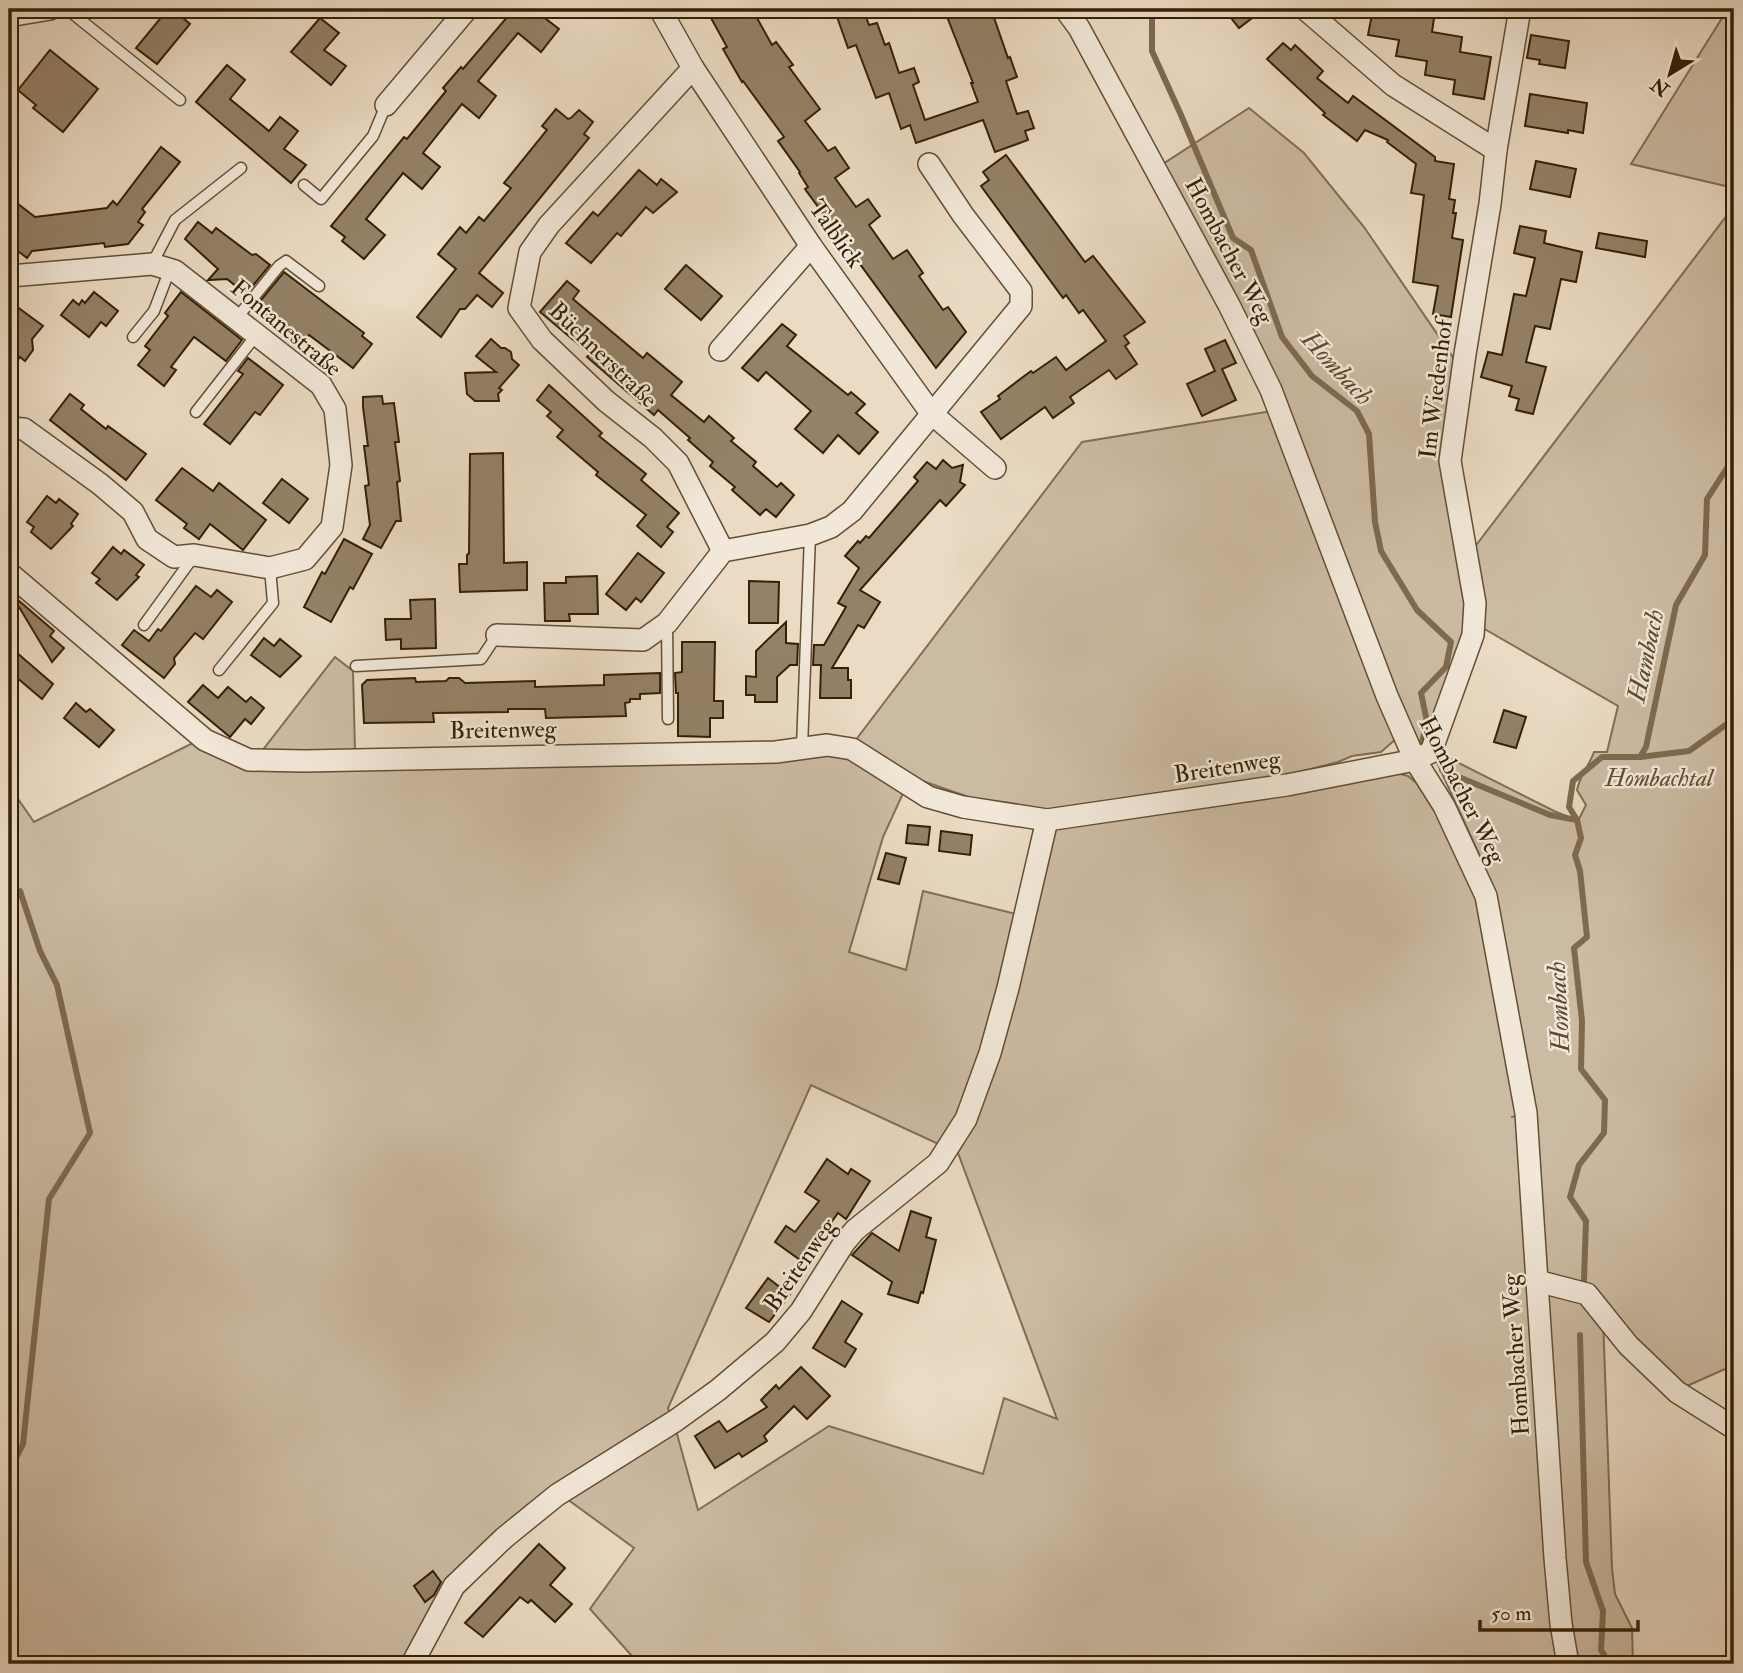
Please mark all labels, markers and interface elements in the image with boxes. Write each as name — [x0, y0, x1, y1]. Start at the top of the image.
north arrow — [1634, 38, 1704, 108]
text: N — [1646, 71, 1675, 102]
street label: Hombacher Weg — [1177, 172, 1281, 331]
street label: Talblick — [801, 194, 871, 275]
street label: Fontanestraße — [224, 272, 348, 384]
street label: Büchnerstraße — [542, 295, 664, 415]
street label: Im Wiedenhof — [1412, 314, 1460, 460]
water label: Hombach — [1294, 323, 1380, 412]
water label: Hambach — [1620, 607, 1671, 706]
street label: Hombacher Weg — [1412, 711, 1513, 870]
street label: Breitenweg — [449, 714, 558, 746]
street label: Breitenweg — [1172, 743, 1283, 791]
park label: Hombachtal — [1604, 763, 1715, 794]
water label: Hombach — [1541, 961, 1577, 1054]
street label: Breitenweg — [757, 1211, 844, 1318]
street label: Hombacher Weg — [1495, 1272, 1537, 1437]
scale bar — [1480, 1589, 1638, 1633]
text: 50 m — [1491, 1600, 1532, 1627]

